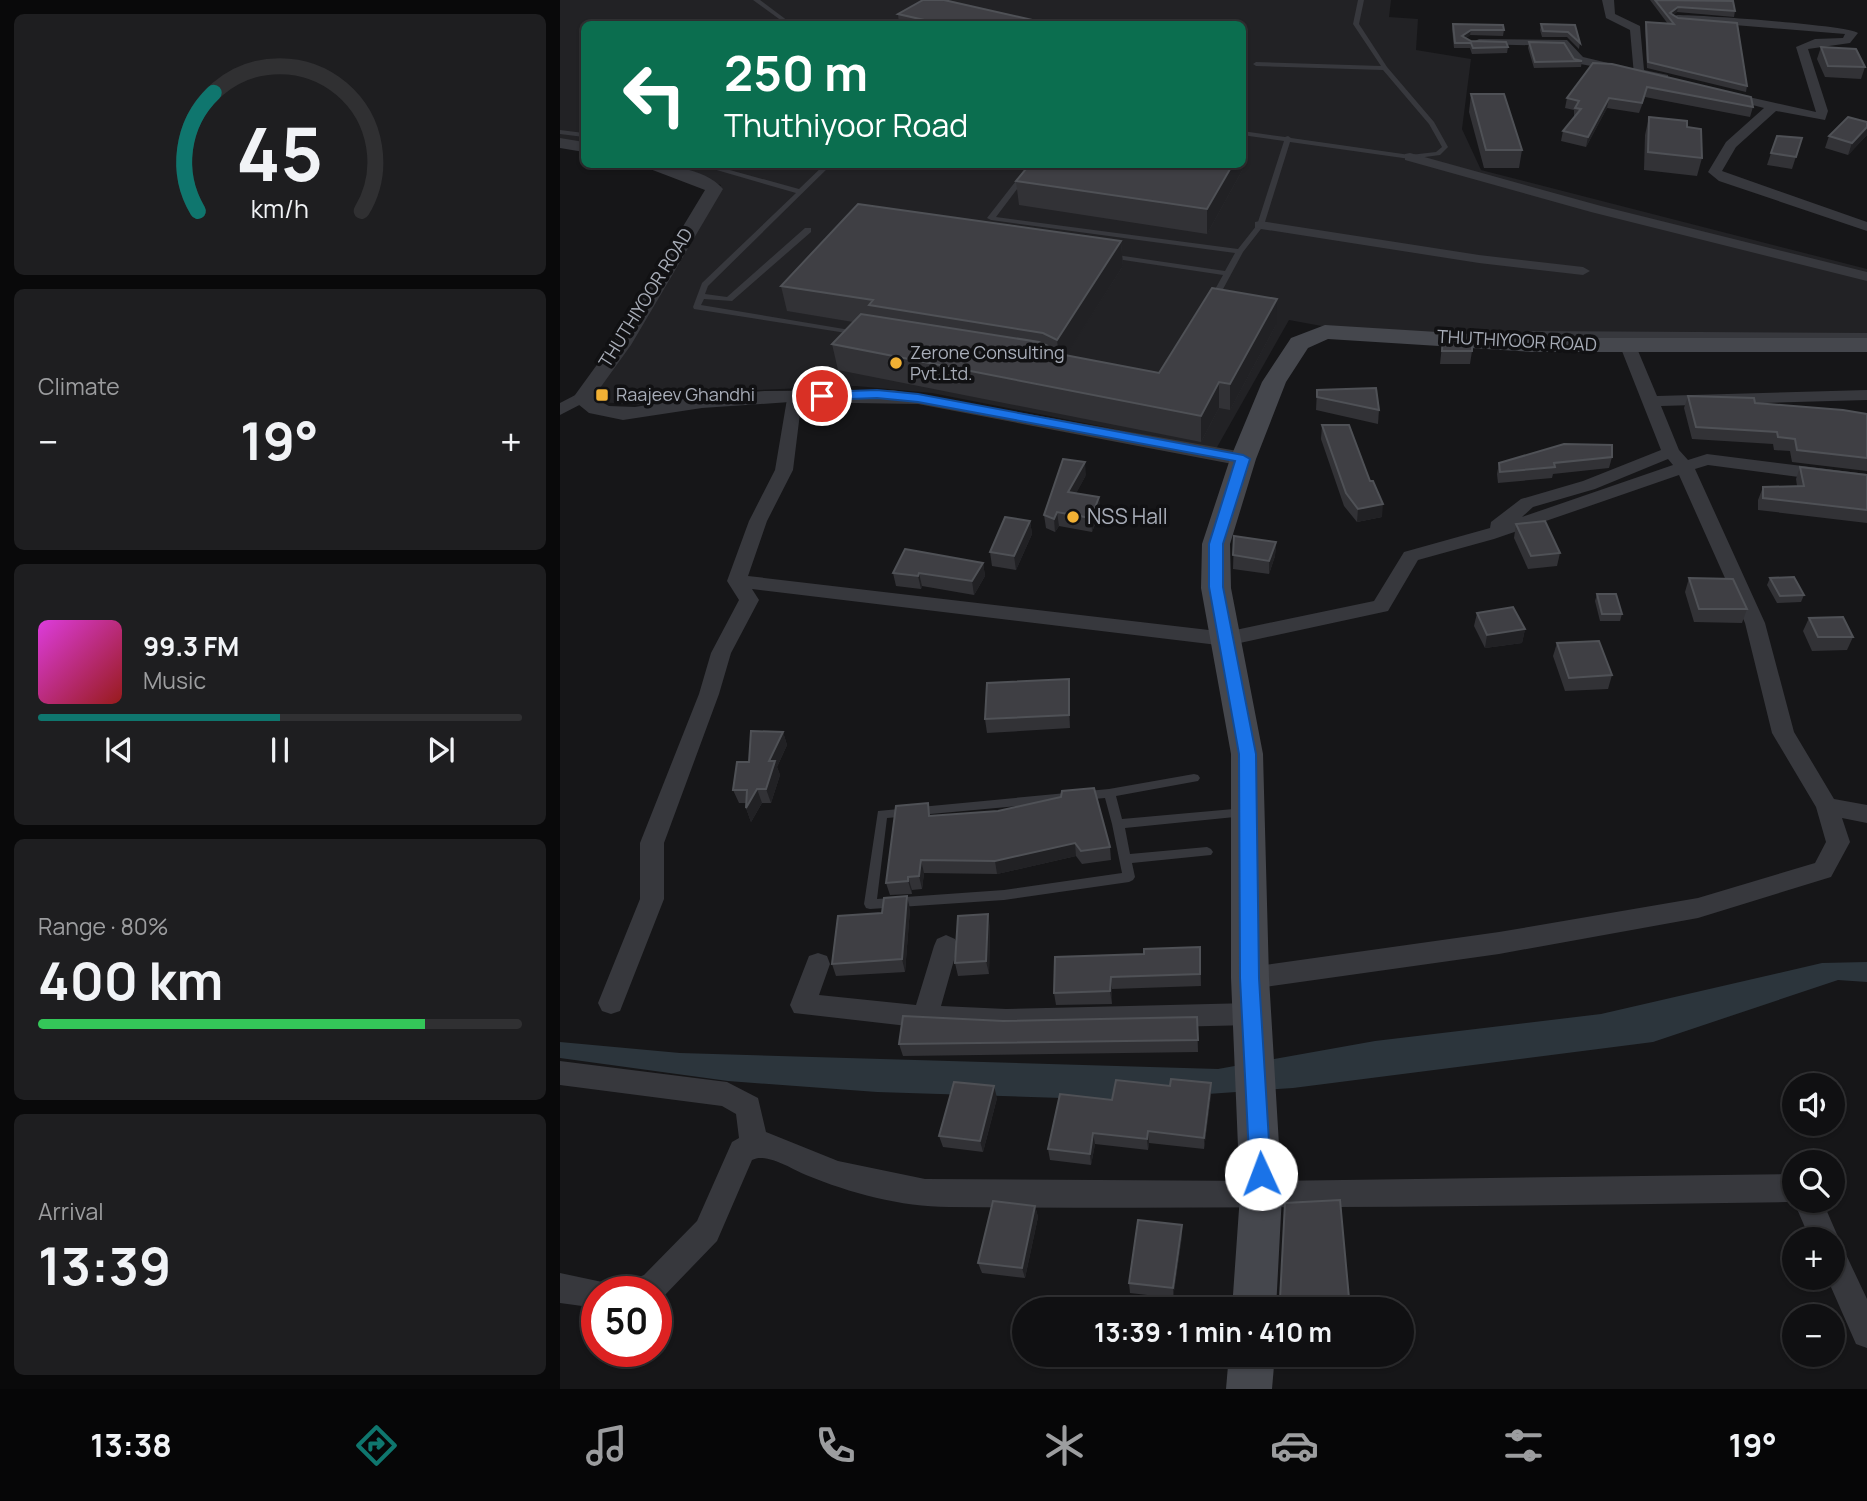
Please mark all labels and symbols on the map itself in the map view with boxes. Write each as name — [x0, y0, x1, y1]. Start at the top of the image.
street label: THUTHIYOOR ROAD — [593, 223, 698, 372]
street label: THUTHIYOOR ROAD — [1437, 324, 1598, 356]
place label: Zerone Consulting Pvt.Ltd. — [910, 340, 1065, 385]
marker: Zerone Consulting Pvt.Ltd. — [888, 355, 904, 371]
pin — [792, 366, 852, 426]
place label: Raajeev Ghandhi — [616, 382, 755, 406]
marker: Raajeev Ghandhi — [594, 387, 610, 403]
place label: NSS Hall — [1087, 502, 1168, 530]
marker: NSS Hall — [1065, 509, 1081, 525]
position arrow — [1224, 1137, 1298, 1211]
speed limit sign: 50 — [581, 1276, 672, 1367]

